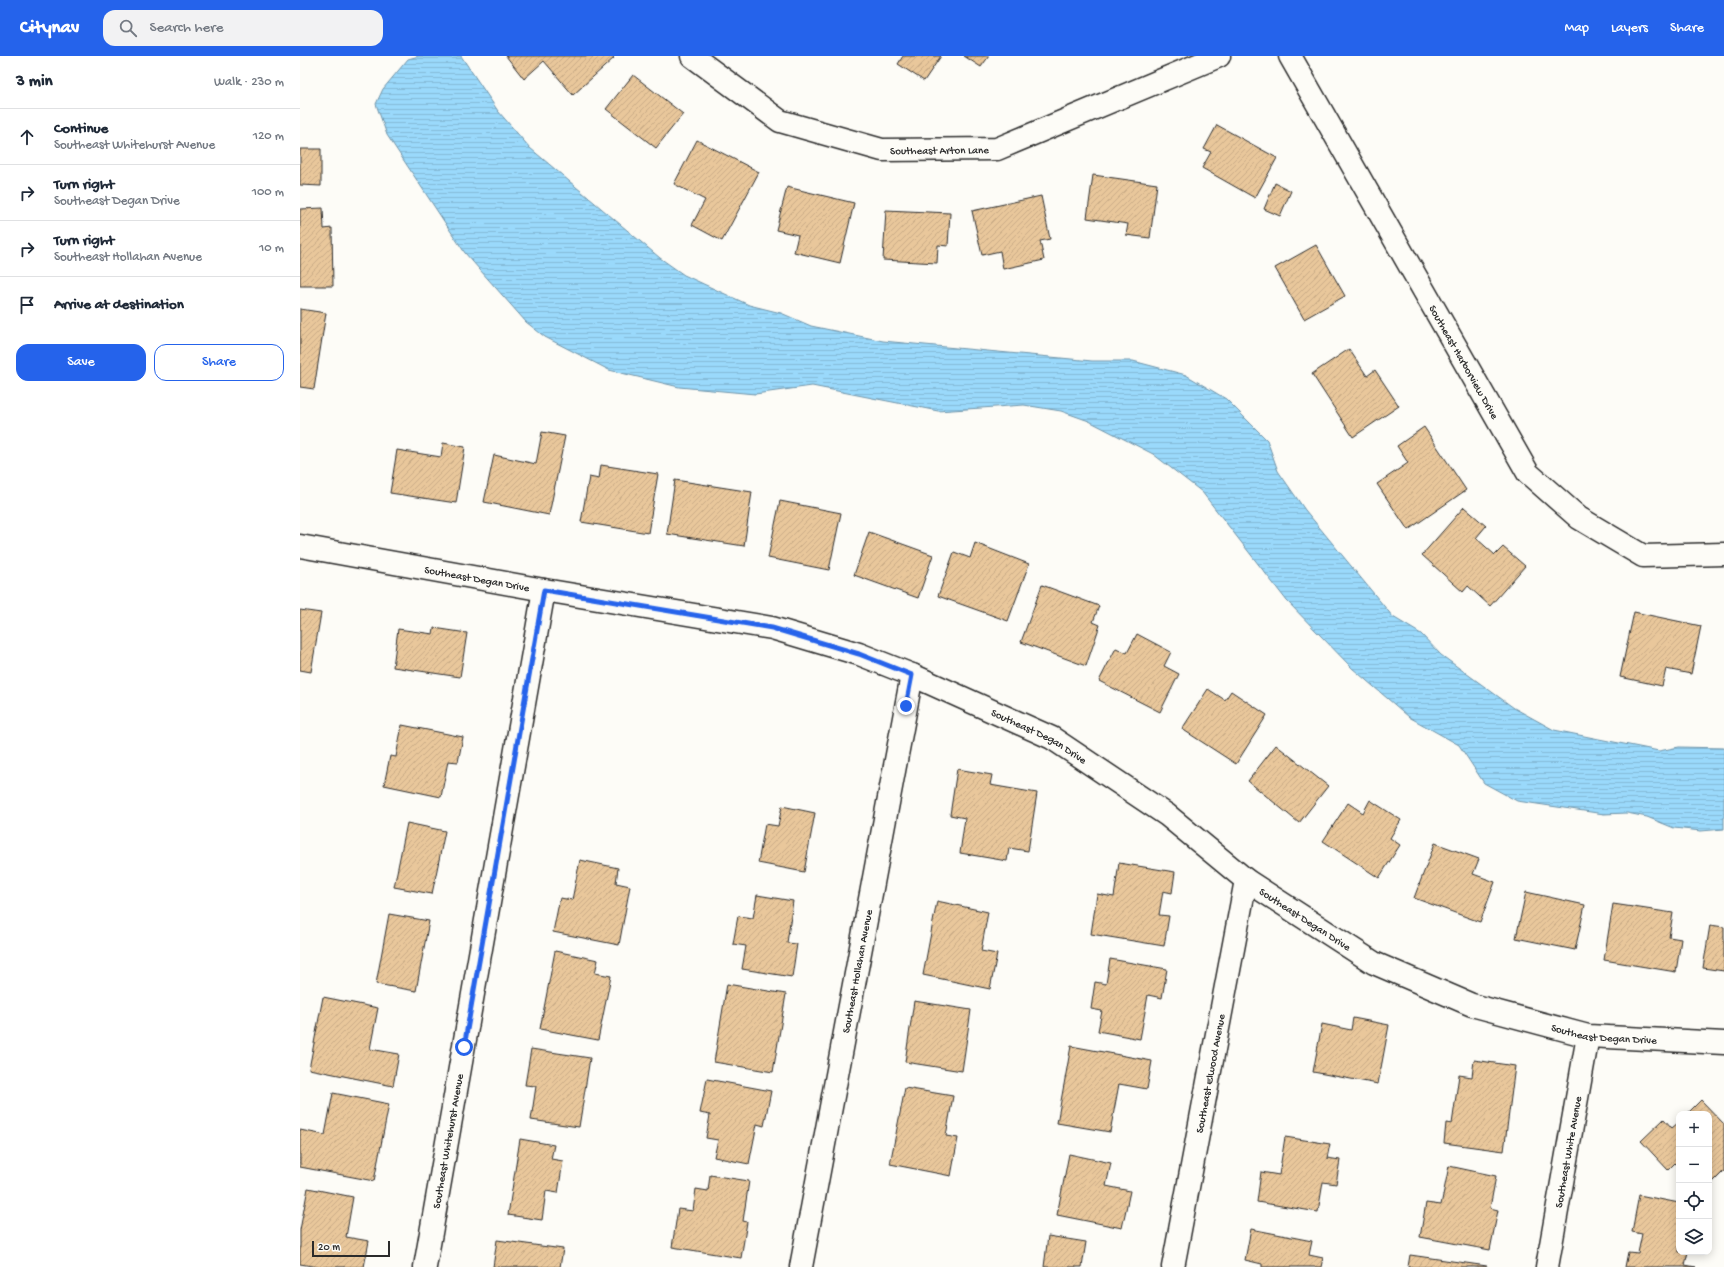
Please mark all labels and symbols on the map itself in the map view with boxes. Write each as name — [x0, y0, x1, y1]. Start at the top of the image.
street label: Southeast Arton Lane — [890, 145, 989, 158]
street label: Southeast Harborview Drive — [1426, 304, 1500, 422]
street label: Southeast Degan Drive — [423, 565, 531, 595]
route end — [897, 697, 915, 715]
street label: Southeast Degan Drive — [989, 707, 1088, 768]
street label: Southeast Degan Drive — [1256, 886, 1353, 954]
street label: Southeast Hollahan Avenue — [841, 908, 876, 1034]
street label: Southeast Elwood Avenue — [1194, 1013, 1229, 1134]
street label: Southeast Degan Drive — [1550, 1022, 1657, 1048]
route start — [455, 1038, 473, 1056]
street label: Southeast Whitehurst Avenue — [431, 1073, 467, 1210]
street label: Southeast White Avenue — [1554, 1095, 1585, 1209]
scale bar — [312, 1239, 390, 1258]

